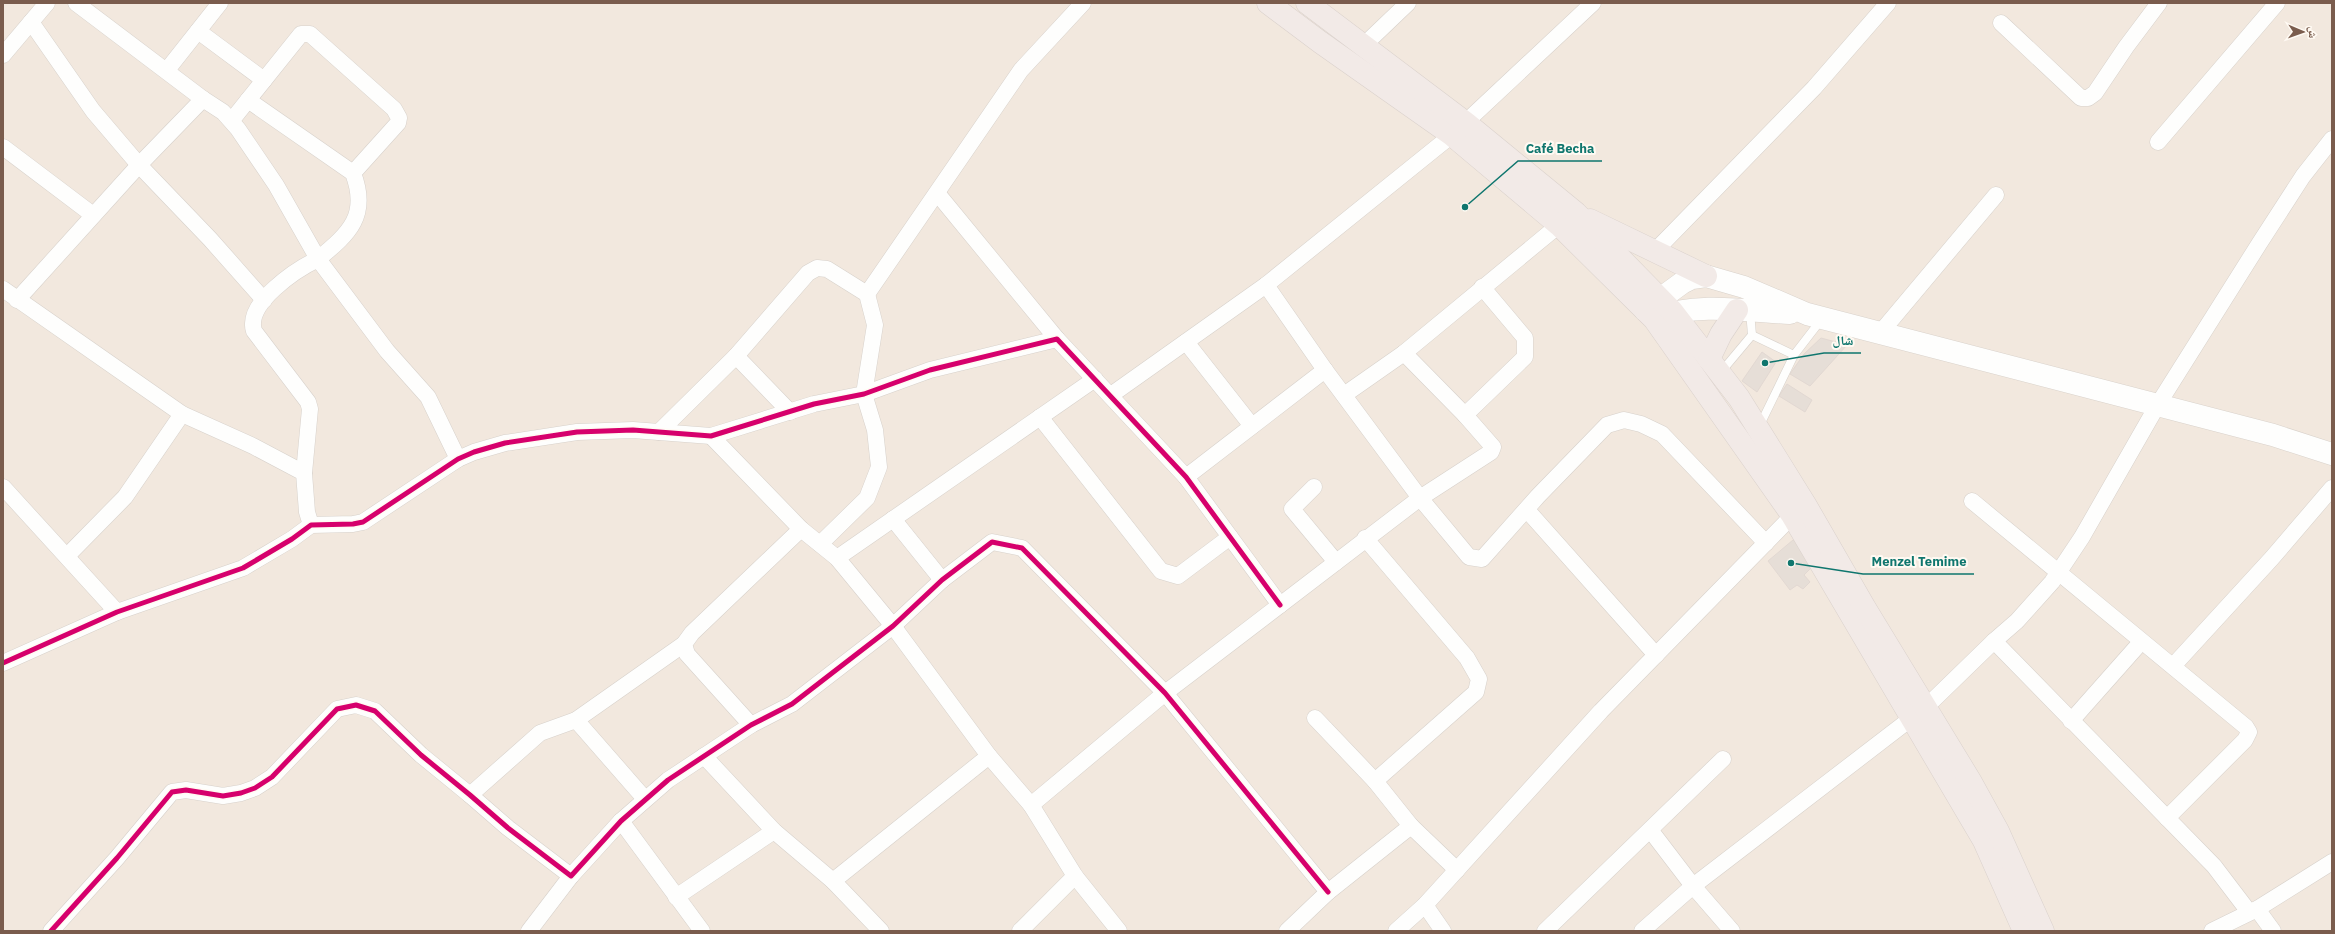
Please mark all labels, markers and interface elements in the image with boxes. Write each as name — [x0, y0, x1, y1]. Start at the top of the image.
north arrow — [2283, 12, 2323, 52]
text: ش — [2305, 26, 2320, 39]
callout: Café Becha — [1518, 136, 1602, 161]
text: Café Becha — [1526, 140, 1594, 157]
callout: شال — [1824, 328, 1861, 353]
text: شال — [1833, 332, 1853, 349]
callout: Menzel Temime — [1863, 549, 1974, 574]
text: Menzel Temime — [1872, 553, 1966, 570]

